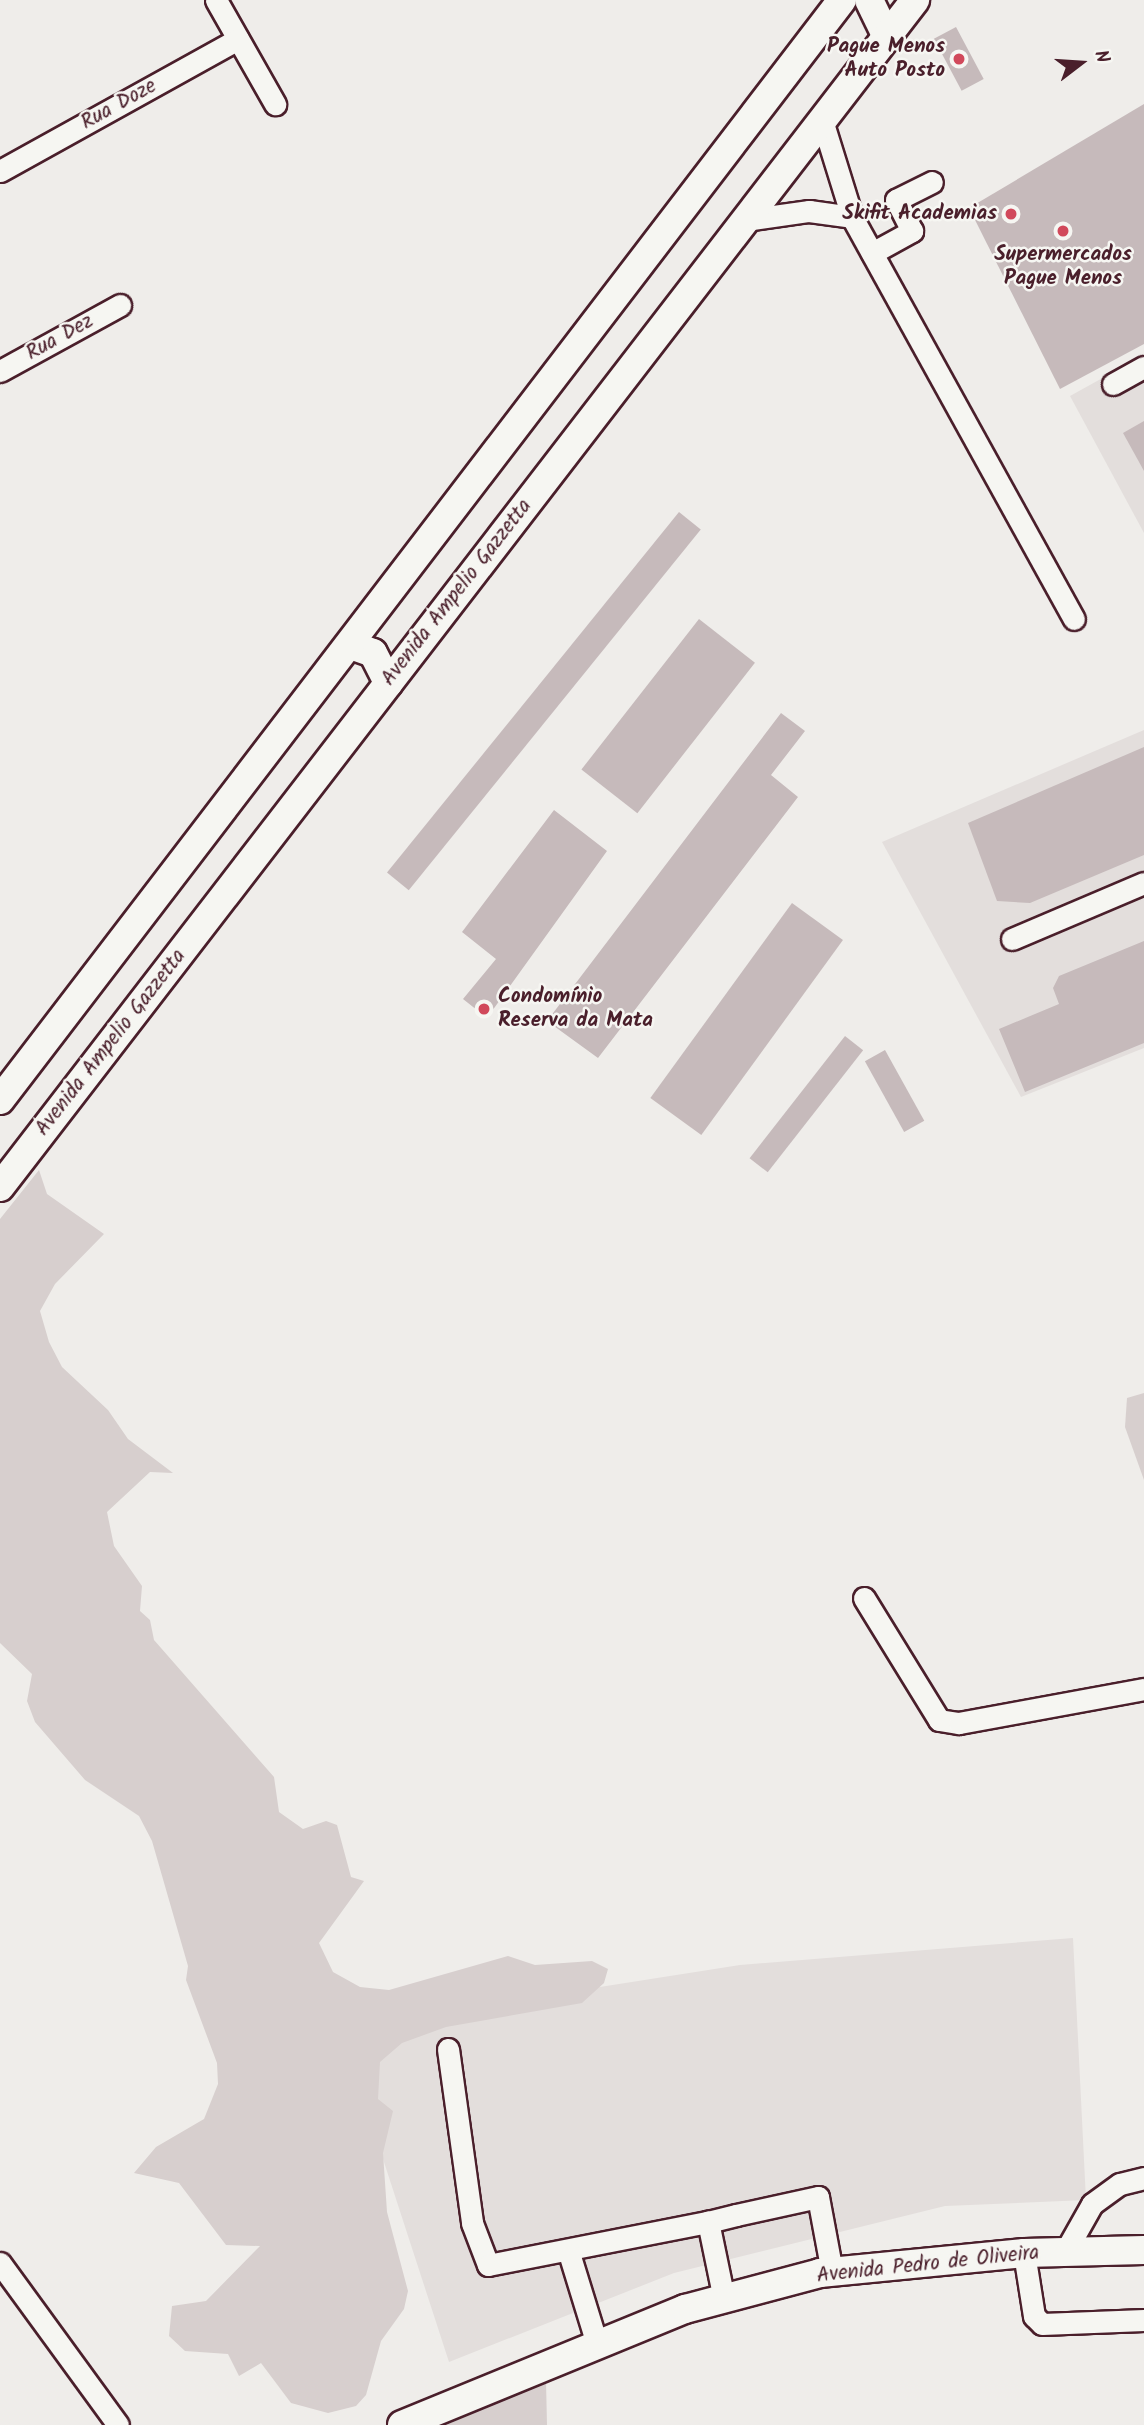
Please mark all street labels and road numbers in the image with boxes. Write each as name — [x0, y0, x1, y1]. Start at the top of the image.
street label: Rua Doze — [77, 74, 161, 136]
street label: Rua Dez — [22, 309, 98, 367]
street label: Avenida Ampelio Gazzetta — [376, 495, 538, 691]
street label: Avenida Ampelio Gazzetta — [30, 945, 192, 1141]
street label: Avenida Pedro de Oliveira — [815, 2241, 1041, 2289]

